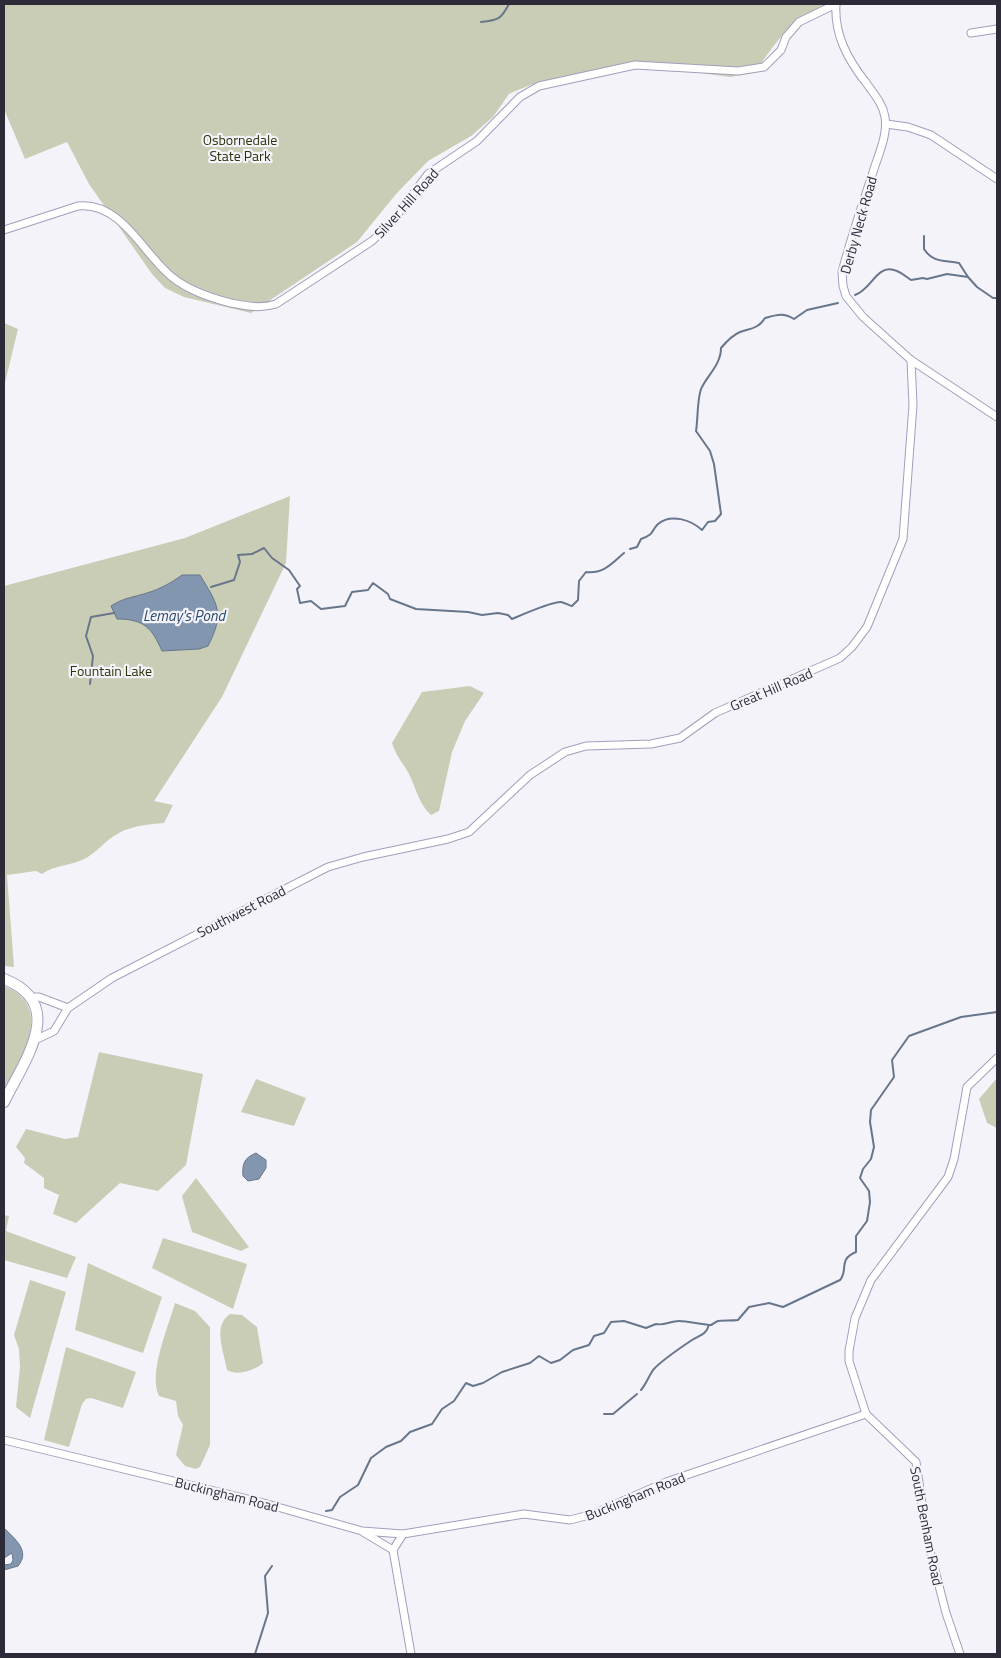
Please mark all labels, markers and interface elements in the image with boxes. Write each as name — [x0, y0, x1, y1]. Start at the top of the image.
park label: Osbornedale State Park — [203, 129, 277, 166]
street label: Silver Hill Road — [369, 163, 443, 243]
street label: Derby Neck Road — [834, 174, 882, 276]
water label: Lemay's Pond — [143, 604, 226, 627]
park label: Fountain Lake — [70, 660, 152, 681]
street label: Great Hill Road — [726, 662, 816, 716]
street label: Southwest Road — [193, 880, 289, 942]
street label: South Benham Road — [905, 1465, 949, 1587]
street label: Buckingham Road — [582, 1466, 688, 1526]
street label: Buckingham Road — [173, 1471, 281, 1517]

